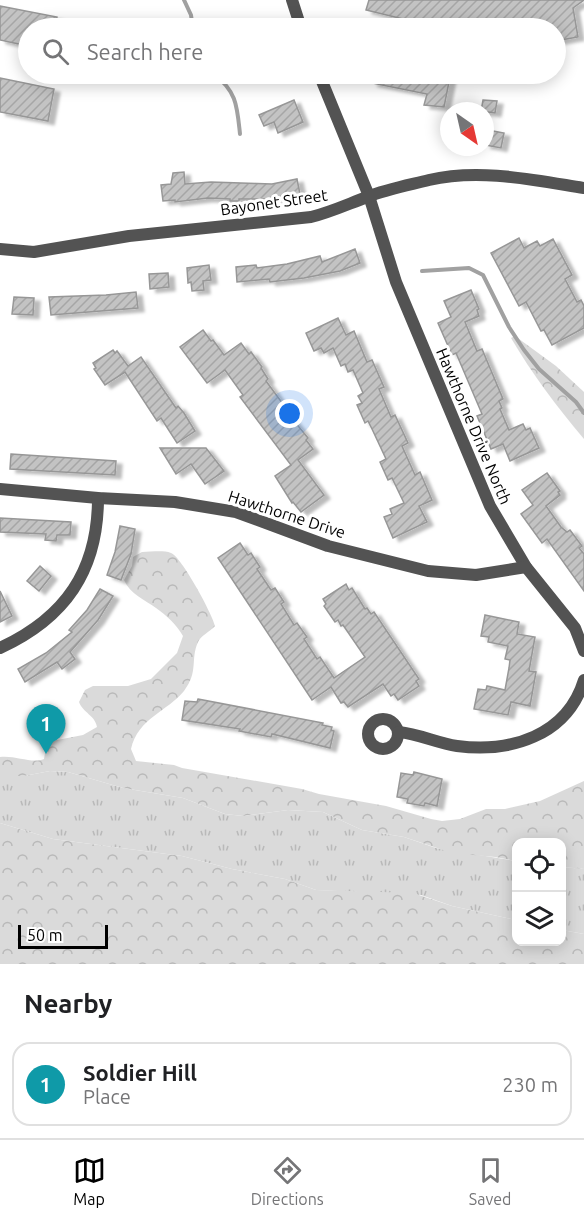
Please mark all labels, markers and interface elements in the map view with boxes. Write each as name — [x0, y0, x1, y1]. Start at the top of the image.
search box — [18, 18, 566, 84]
icon: search — [39, 35, 72, 68]
text: Search here — [87, 39, 203, 64]
north arrow — [440, 102, 494, 156]
street label: Bayonet Street — [219, 185, 329, 218]
street label: Hawthorne Drive North — [433, 345, 515, 507]
your location — [275, 399, 304, 428]
street label: Hawthorne Drive — [226, 487, 348, 541]
pin: 1 — [26, 704, 66, 754]
map controls — [512, 838, 566, 946]
button: locate — [512, 838, 566, 892]
button: layers — [512, 892, 566, 946]
scale bar — [18, 922, 108, 950]
text: 50 m — [27, 926, 63, 944]
text: Nearby — [24, 989, 112, 1018]
text: Soldier Hill — [83, 1060, 197, 1085]
text: 1 — [40, 1073, 51, 1096]
text: 230 m — [502, 1073, 558, 1096]
text: Place — [83, 1085, 131, 1108]
tab: Map — [73, 1154, 106, 1208]
tab: Directions — [251, 1154, 324, 1208]
tab: Saved — [469, 1154, 511, 1208]

